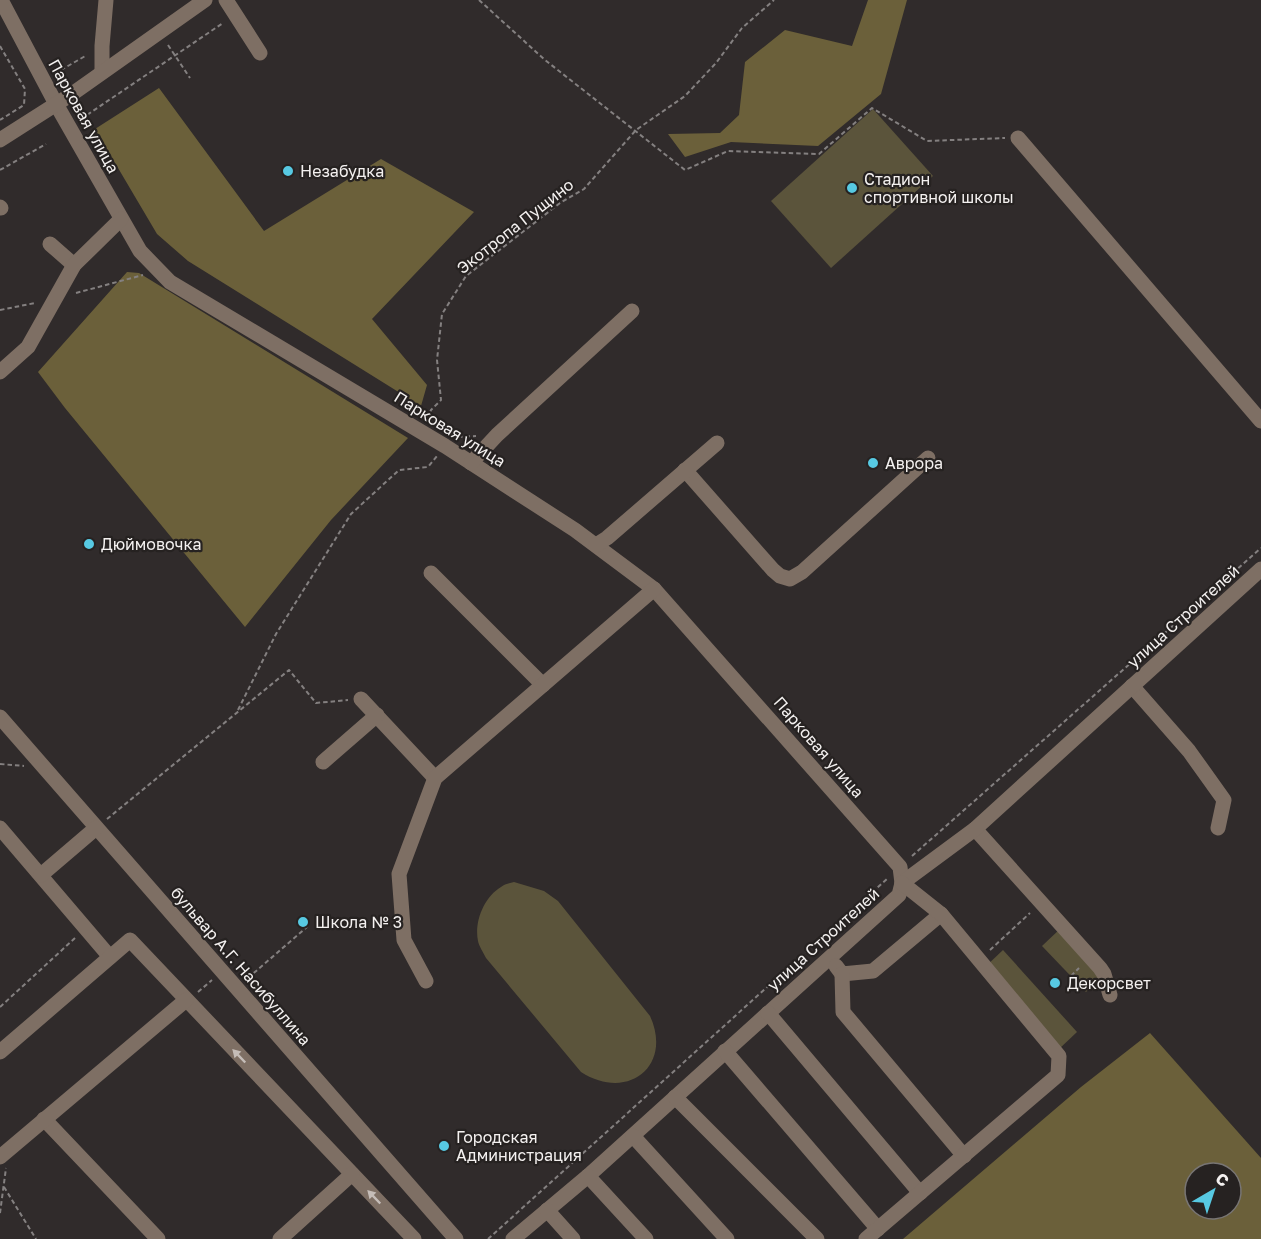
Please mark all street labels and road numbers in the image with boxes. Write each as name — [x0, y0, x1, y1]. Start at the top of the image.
street label: Парковая улица — [44, 55, 124, 177]
street label: Экотропа Пущино — [453, 174, 577, 278]
street label: Парковая улица — [391, 387, 509, 471]
street label: улица Строителей — [1123, 560, 1243, 672]
street label: Парковая улица — [770, 692, 868, 802]
street label: бульвар А.Г. Насибуллина — [167, 883, 315, 1049]
street label: улица Строителей — [763, 883, 883, 995]

